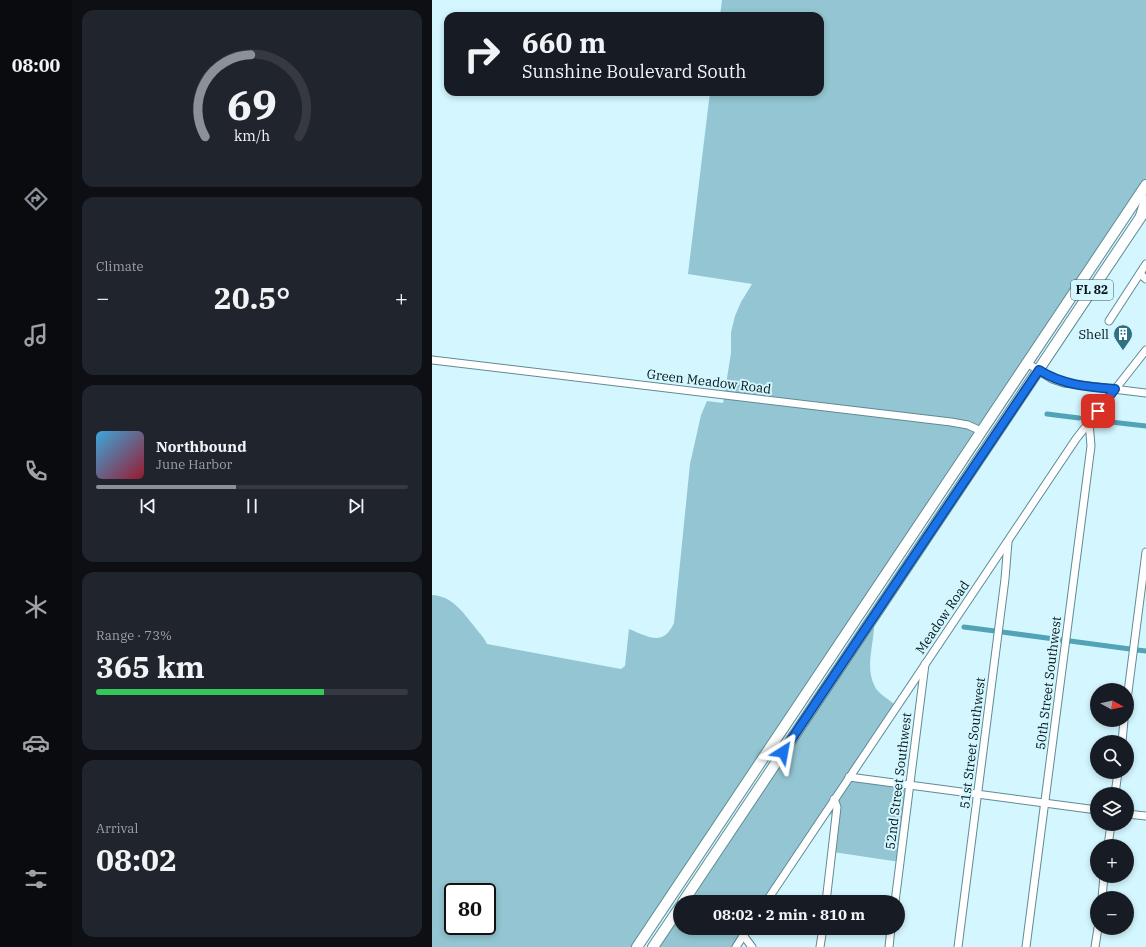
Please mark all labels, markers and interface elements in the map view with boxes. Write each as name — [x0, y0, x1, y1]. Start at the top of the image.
text: 660 m — [522, 24, 606, 61]
icon: right — [456, 28, 508, 80]
text: 08:00 — [12, 54, 60, 77]
text: Sunshine Boulevard South — [522, 60, 746, 83]
text: 69 — [227, 77, 277, 131]
text: km/h — [234, 125, 270, 144]
icon: directions — [22, 185, 50, 213]
text: Climate — [96, 258, 143, 275]
text: 20.5° — [214, 278, 290, 317]
road number: FL 82 — [1071, 280, 1113, 300]
text: − — [96, 283, 109, 312]
text: + — [395, 283, 408, 312]
icon: music — [22, 321, 50, 349]
building icon: Shell — [1112, 323, 1134, 351]
place label: Shell — [1078, 326, 1109, 343]
street label: Green Meadow Road — [646, 365, 772, 398]
pin — [1081, 394, 1115, 428]
icon: arrive — [1087, 400, 1109, 422]
text: Northbound — [156, 437, 247, 456]
text: June Harbor — [156, 456, 232, 473]
icon: phone — [22, 457, 50, 485]
icon: previous — [137, 495, 159, 517]
icon: pause — [241, 495, 263, 517]
icon: next — [345, 495, 367, 517]
street label: Meadow Road — [912, 577, 973, 657]
icon: climate — [22, 593, 50, 621]
street label: 50th Street Southwest — [1032, 615, 1065, 751]
text: Range · 73% — [96, 627, 172, 644]
text: 365 km — [96, 647, 205, 686]
street label: 51st Street Southwest — [956, 676, 989, 810]
north arrow — [1090, 683, 1134, 727]
map controls — [1090, 683, 1134, 935]
street label: 52nd Street Southwest — [882, 711, 915, 850]
icon: car — [22, 729, 50, 757]
position arrow — [762, 731, 804, 773]
button: search — [1090, 735, 1134, 779]
button: layers — [1090, 787, 1134, 831]
text: Arrival — [96, 820, 138, 837]
button: + — [1090, 839, 1134, 883]
text: 08:02 — [96, 840, 177, 879]
icon: filters — [22, 865, 50, 893]
speed limit sign: 80 — [444, 883, 496, 935]
button: − — [1090, 891, 1134, 935]
text: 08:02 · 2 min · 810 m — [713, 905, 865, 924]

